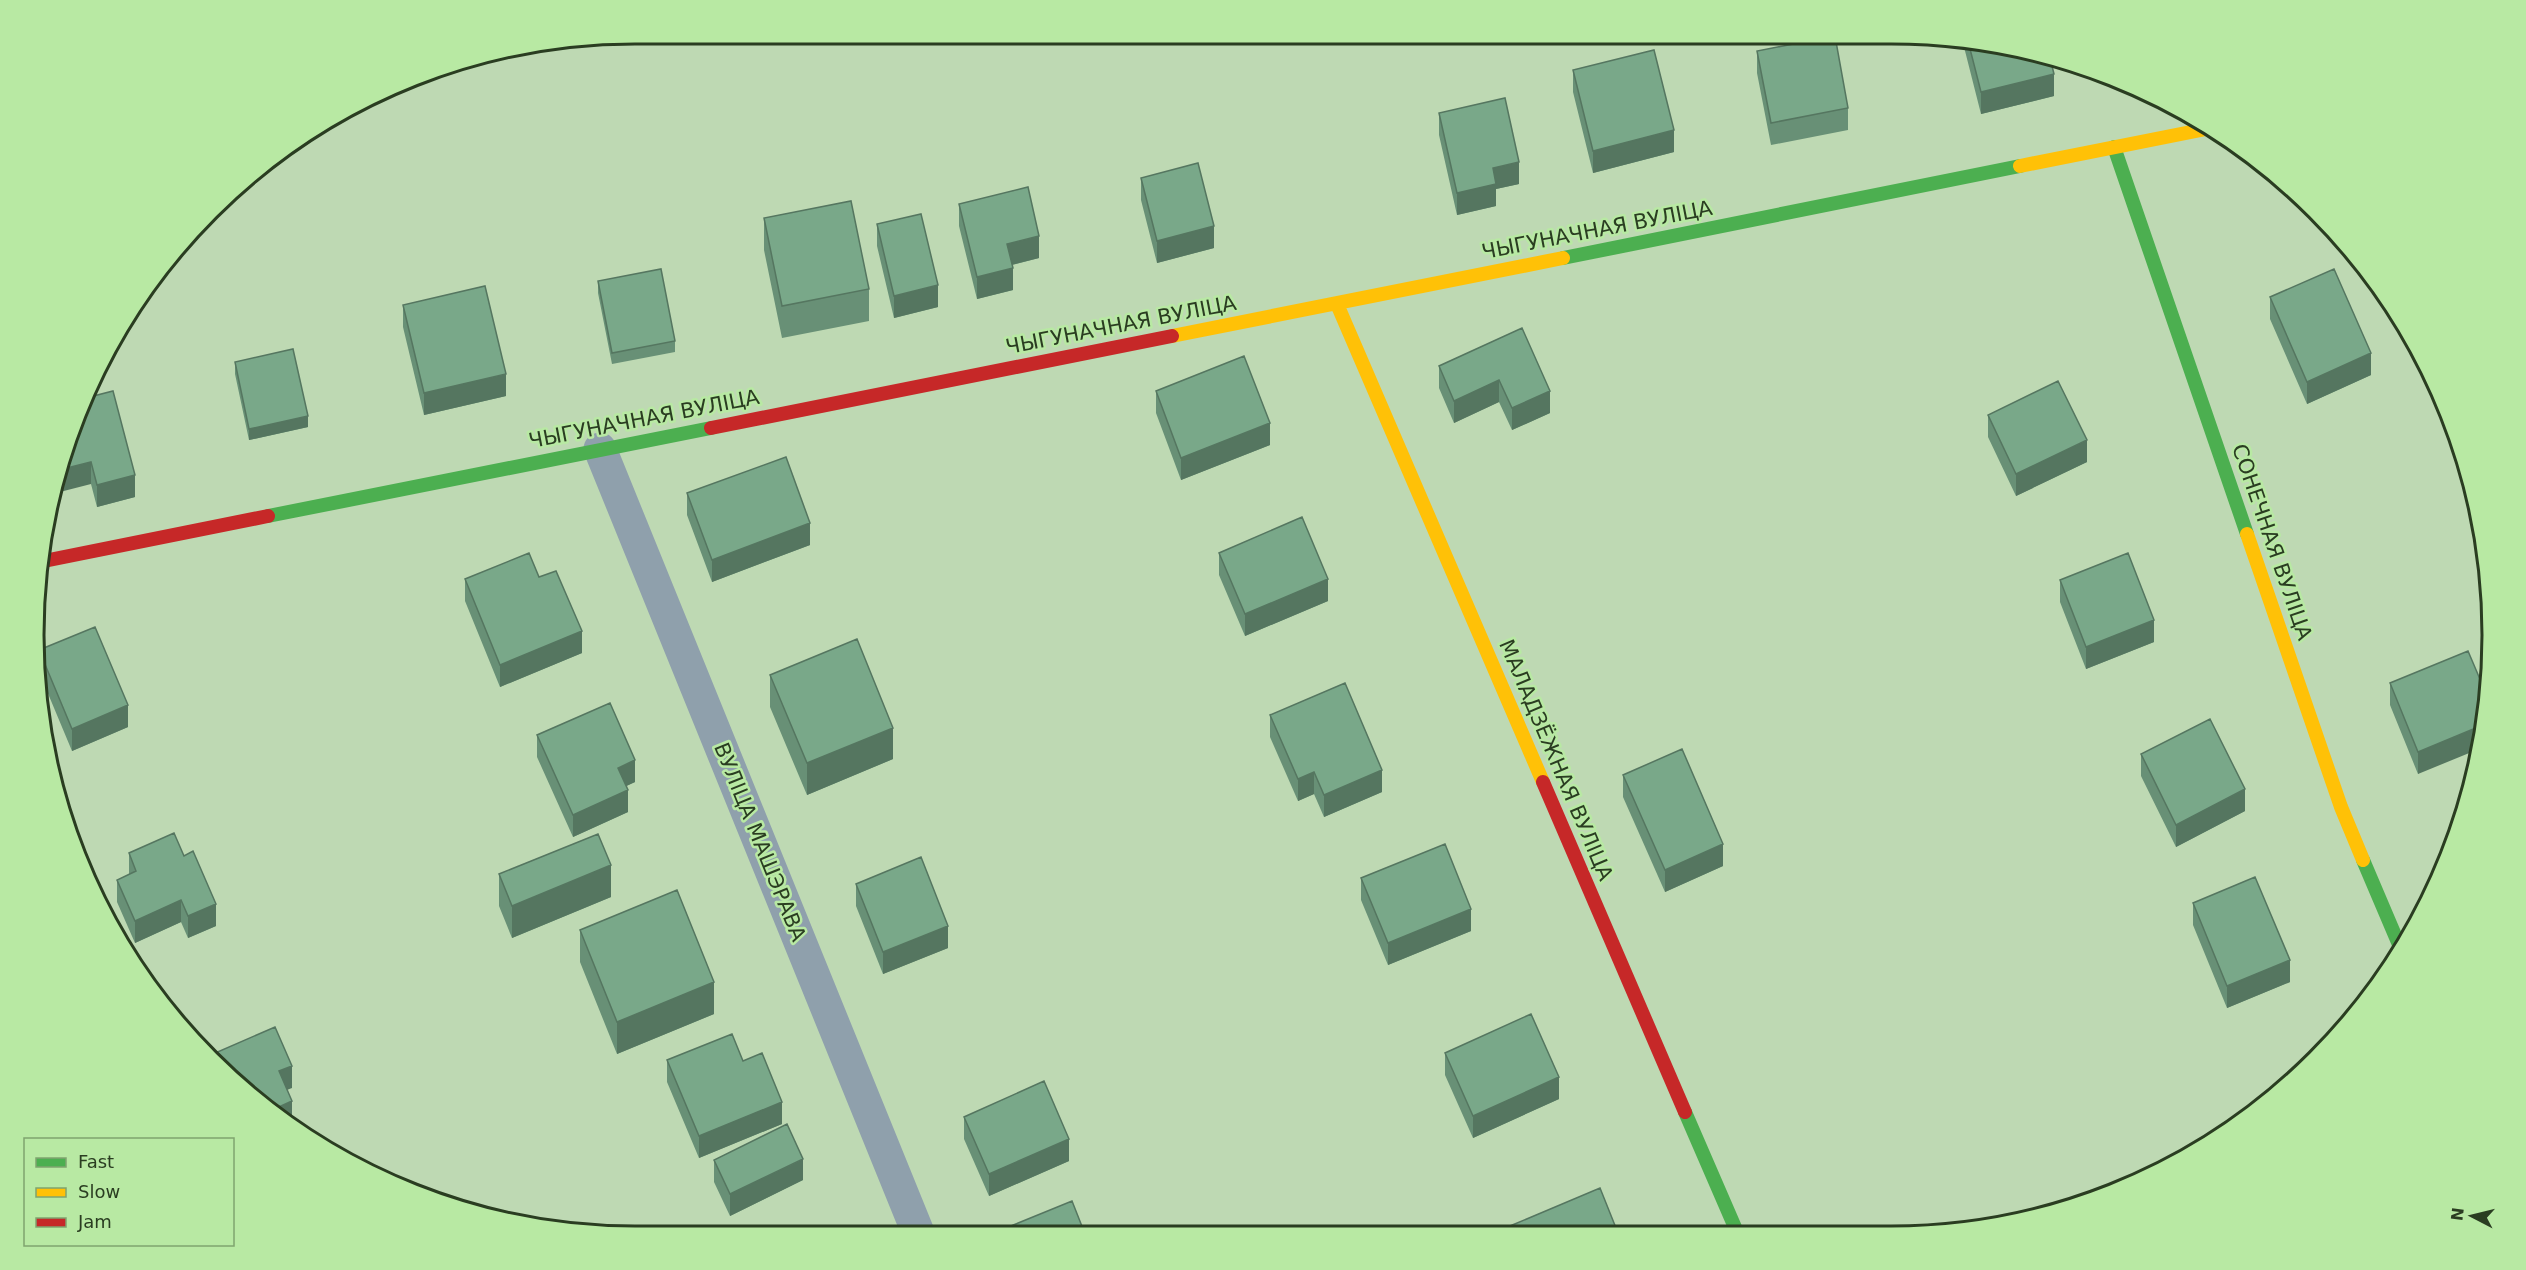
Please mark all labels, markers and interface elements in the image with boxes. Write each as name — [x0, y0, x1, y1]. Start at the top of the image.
street label: ЧЫГУНАЧНАЯ ВУЛІЦА — [1480, 196, 1715, 264]
street label: ЧЫГУНАЧНАЯ ВУЛІЦА — [1004, 291, 1239, 359]
street label: ЧЫГУНАЧНАЯ ВУЛІЦА — [527, 385, 762, 453]
street label: СОНЕЧНАЯ ВУЛІЦА — [2227, 441, 2317, 644]
street label: МАЛАДЗЁЖНАЯ ВУЛІЦА — [1494, 635, 1619, 885]
street label: ВУЛІЦА МАШЭРАВА — [709, 739, 811, 945]
legend — [24, 1138, 234, 1246]
text: Fast — [78, 1151, 114, 1172]
text: Slow — [78, 1181, 120, 1202]
north arrow — [2442, 1186, 2502, 1246]
text: N — [2447, 1206, 2468, 1222]
text: Jam — [77, 1211, 112, 1232]

